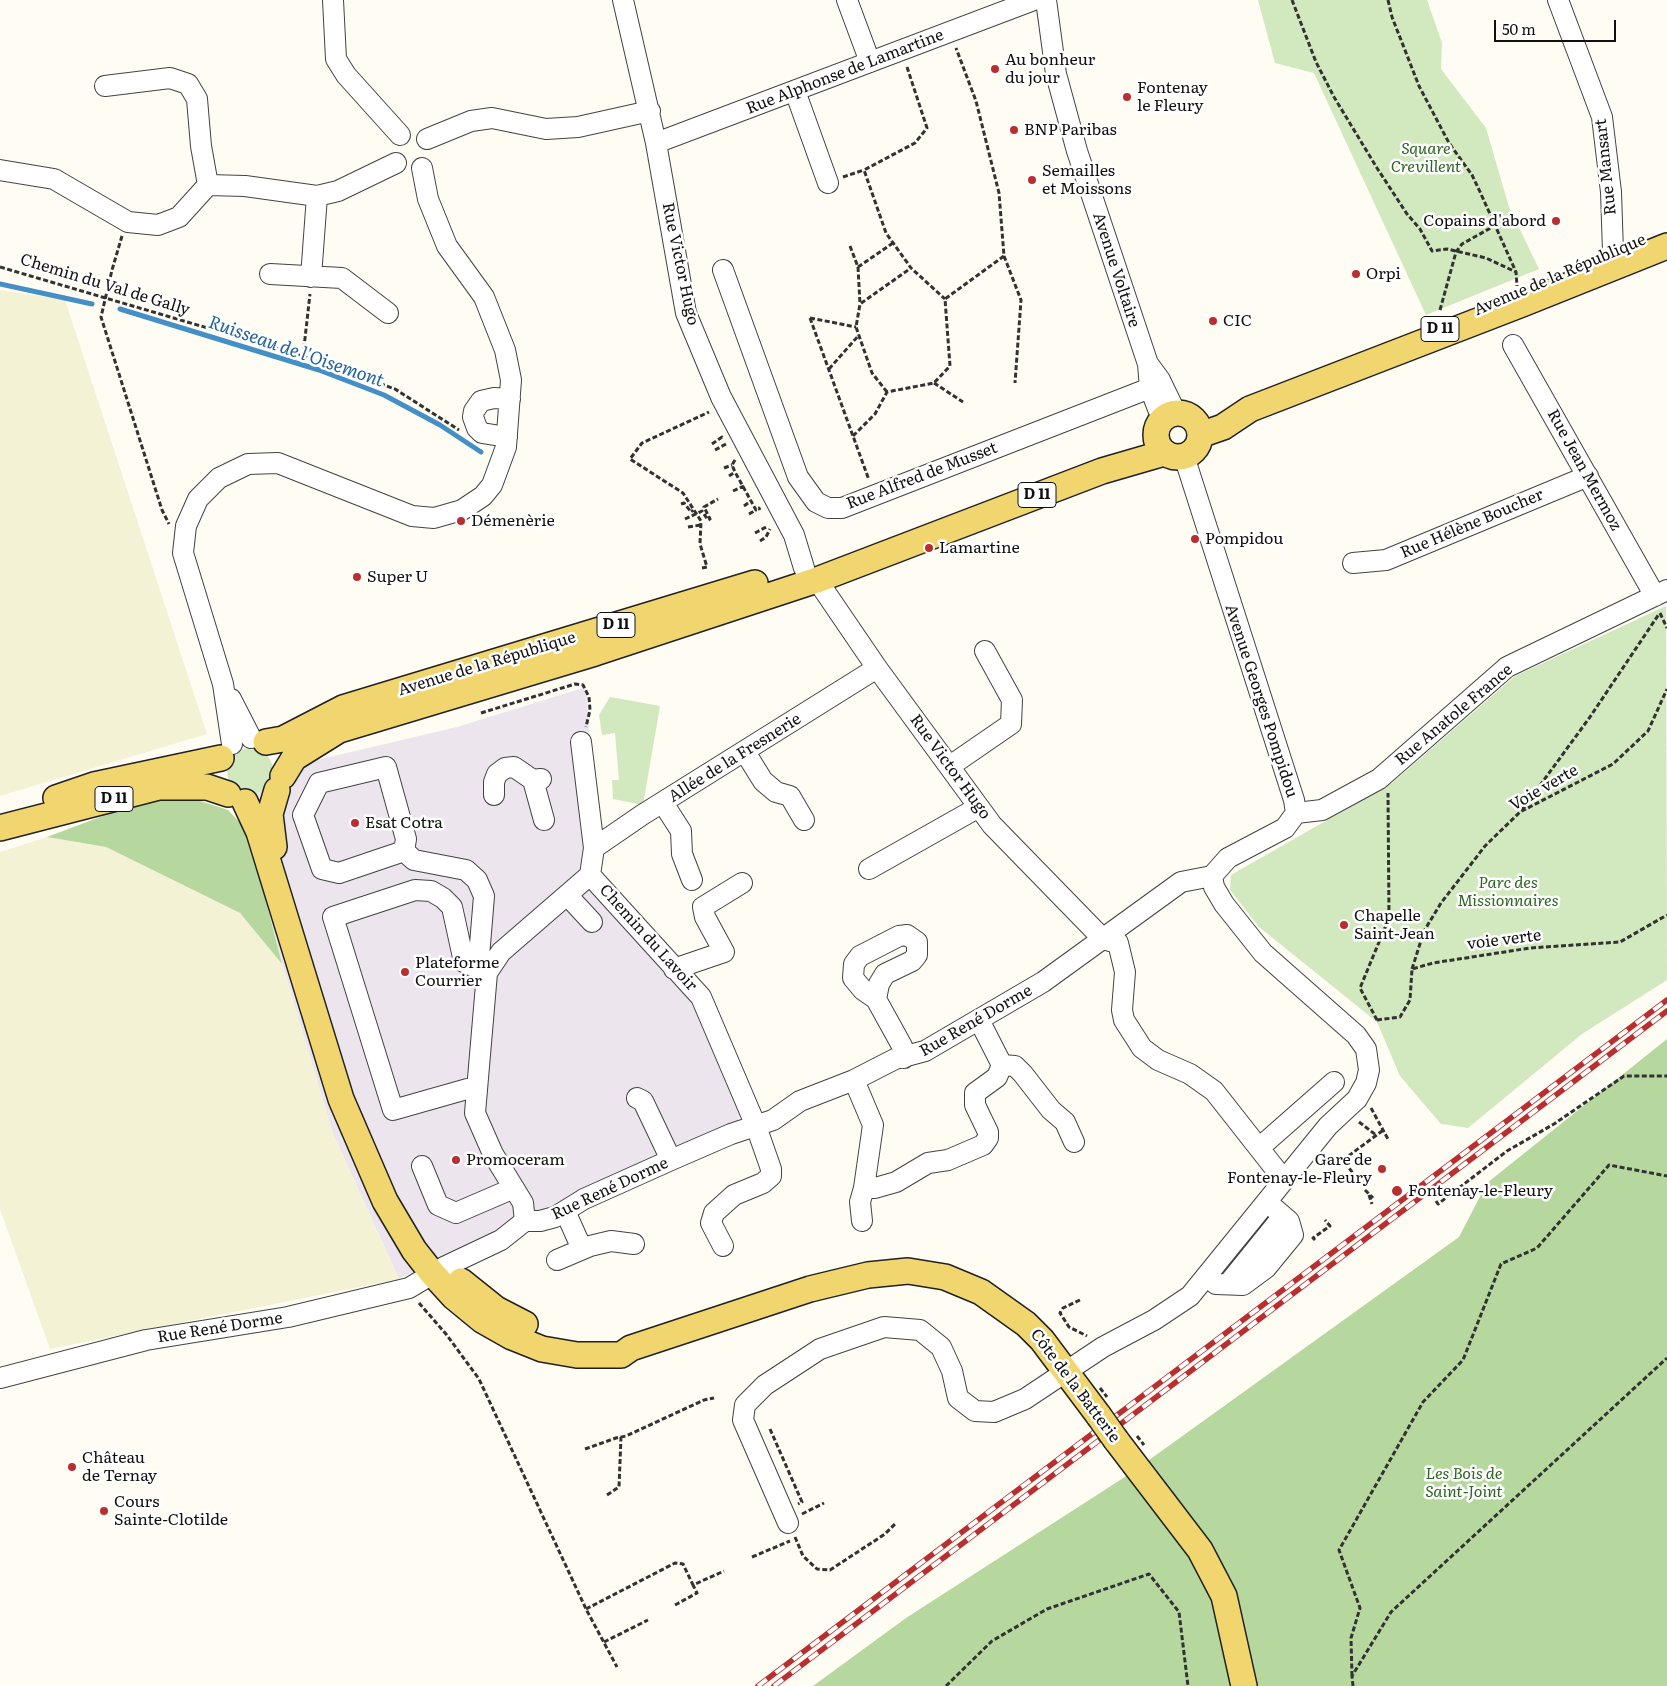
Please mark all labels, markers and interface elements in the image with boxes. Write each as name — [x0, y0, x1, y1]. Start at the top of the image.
scale bar — [1497, 10, 1620, 42]
text: 50 m — [1502, 17, 1536, 40]
street label: Rue Alphonse de Lamartine — [744, 25, 946, 119]
place label: Au bonheur du jour — [1005, 50, 1095, 88]
marker: Au bonheur du jour — [989, 63, 1001, 75]
place label: Fontenay le Fleury — [1137, 78, 1208, 116]
marker: Fontenay le Fleury — [1121, 91, 1133, 103]
street label: Rue Mansart — [1591, 118, 1621, 216]
place label: BNP Paribas — [1024, 120, 1117, 140]
marker: BNP Paribas — [1008, 124, 1020, 136]
park label: Square Crevillent — [1391, 139, 1461, 177]
place label: Semailles et Moissons — [1042, 161, 1132, 199]
marker: Semailles et Moissons — [1026, 174, 1038, 186]
street label: Rue Victor Hugo — [658, 201, 702, 327]
street label: Avenue Voltaire — [1088, 210, 1144, 330]
place label: Copains d'abord — [1423, 211, 1546, 231]
marker: Copains d'abord — [1550, 215, 1562, 227]
street label: Avenue de la République — [1471, 230, 1649, 320]
street label: Chemin du Val de Gally — [18, 250, 192, 320]
place label: Orpi — [1366, 264, 1401, 284]
marker: Orpi — [1350, 268, 1362, 280]
place label: CIC — [1223, 311, 1252, 331]
water label: Ruisseau de l'Oisemont — [205, 312, 387, 392]
marker: CIC — [1207, 315, 1219, 327]
road number: D 11 — [1421, 316, 1459, 342]
street label: Rue Jean Mermoz — [1543, 406, 1625, 534]
street label: Rue Alfred de Musset — [844, 438, 1000, 514]
road number: D 11 — [1018, 482, 1056, 508]
street label: Rue Hélène Boucher — [1398, 485, 1546, 563]
place label: Démenèrie — [471, 511, 555, 531]
marker: Démenèrie — [455, 515, 467, 527]
place label: Pompidou — [1205, 529, 1283, 549]
marker: Pompidou — [1189, 533, 1201, 545]
place label: Lamartine — [939, 538, 1020, 558]
marker: Lamartine — [923, 542, 935, 554]
place label: Super U — [367, 567, 428, 587]
marker: Super U — [351, 571, 363, 583]
street label: Avenue Georges Pompidou — [1221, 602, 1301, 800]
road number: D 11 — [597, 612, 635, 638]
street label: Avenue de la République — [396, 628, 578, 700]
street label: Rue Anatole France — [1391, 660, 1517, 770]
street label: Allée de la Fresnerie — [665, 709, 805, 807]
street label: Rue Victor Hugo — [905, 711, 995, 823]
street label: Voie verte — [1506, 761, 1582, 815]
road number: D 11 — [95, 786, 133, 812]
place label: Esat Cotra — [365, 813, 443, 833]
marker: Esat Cotra — [349, 817, 361, 829]
park label: Parc des Missionnaires — [1457, 873, 1559, 911]
street label: Chemin du Lavoir — [595, 881, 701, 995]
place label: Chapelle Saint-Jean — [1354, 906, 1435, 944]
marker: Chapelle Saint-Jean — [1338, 919, 1350, 931]
street label: voie verte — [1466, 926, 1542, 954]
place label: Plateforme Courrier — [415, 953, 499, 991]
marker: Plateforme Courrier — [399, 966, 411, 978]
street label: Rue René Dorme — [916, 981, 1036, 1061]
place label: Promoceram — [466, 1150, 565, 1170]
place label: Gare de Fontenay-le-Fleury — [1227, 1150, 1372, 1188]
marker: Promoceram — [450, 1154, 462, 1166]
street label: Rue René Dorme — [549, 1154, 671, 1224]
marker: Gare de Fontenay-le-Fleury — [1376, 1163, 1388, 1175]
place label: Fontenay-le-Fleury — [1408, 1181, 1553, 1201]
marker: Fontenay-le-Fleury — [1390, 1184, 1404, 1198]
street label: Rue René Dorme — [156, 1309, 284, 1347]
street label: Côte de la Batterie — [1026, 1325, 1124, 1447]
place label: Château de Ternay — [82, 1448, 157, 1486]
marker: Château de Ternay — [66, 1461, 78, 1473]
park label: Les Bois de Saint-Joint — [1425, 1464, 1503, 1502]
place label: Cours Sainte-Clotilde — [114, 1492, 228, 1530]
marker: Cours Sainte-Clotilde — [98, 1505, 110, 1517]

